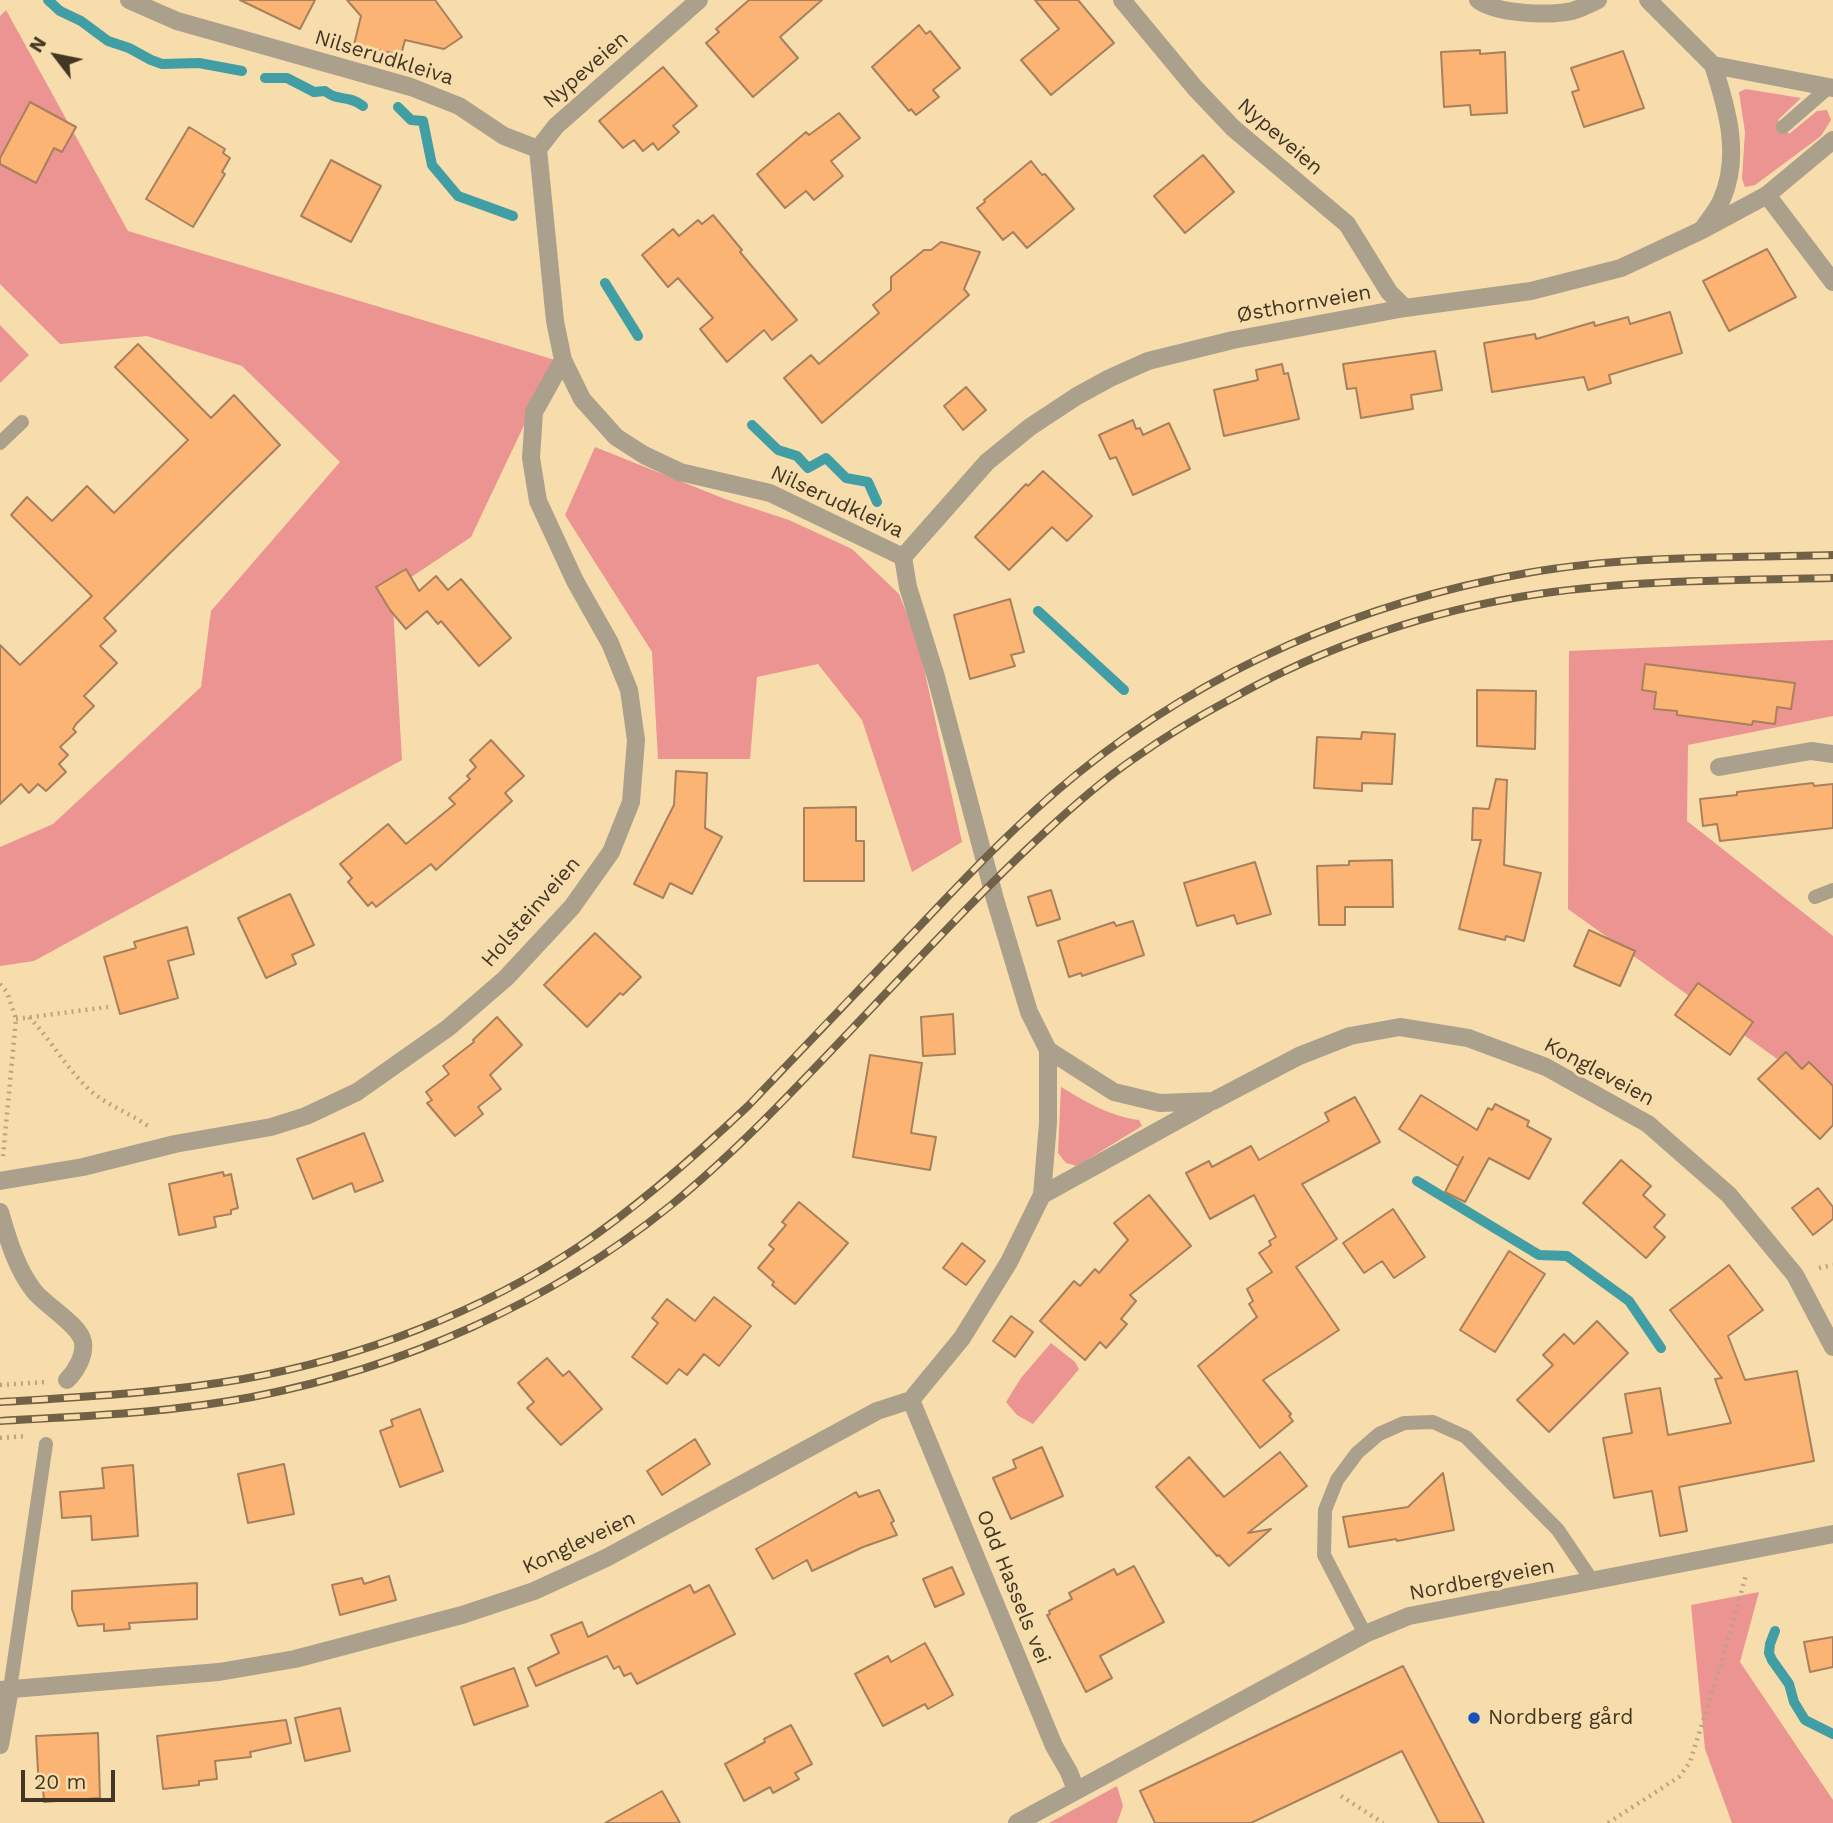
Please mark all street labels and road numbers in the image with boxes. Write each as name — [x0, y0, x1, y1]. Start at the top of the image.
street label: Nilserudkleiva — [312, 25, 456, 91]
street label: Nypeveien — [538, 26, 634, 114]
street label: Nypeveien — [1232, 93, 1328, 181]
street label: Østhornveien — [1235, 280, 1373, 328]
street label: Nilserudkleiva — [766, 460, 908, 544]
street label: Holsteinveien — [476, 852, 586, 972]
street label: Kongleveien — [1539, 1032, 1659, 1112]
street label: Kongleveien — [519, 1506, 639, 1580]
street label: Odd Hassels vei — [971, 1506, 1055, 1668]
street label: Nordbergveien — [1407, 1554, 1557, 1606]

